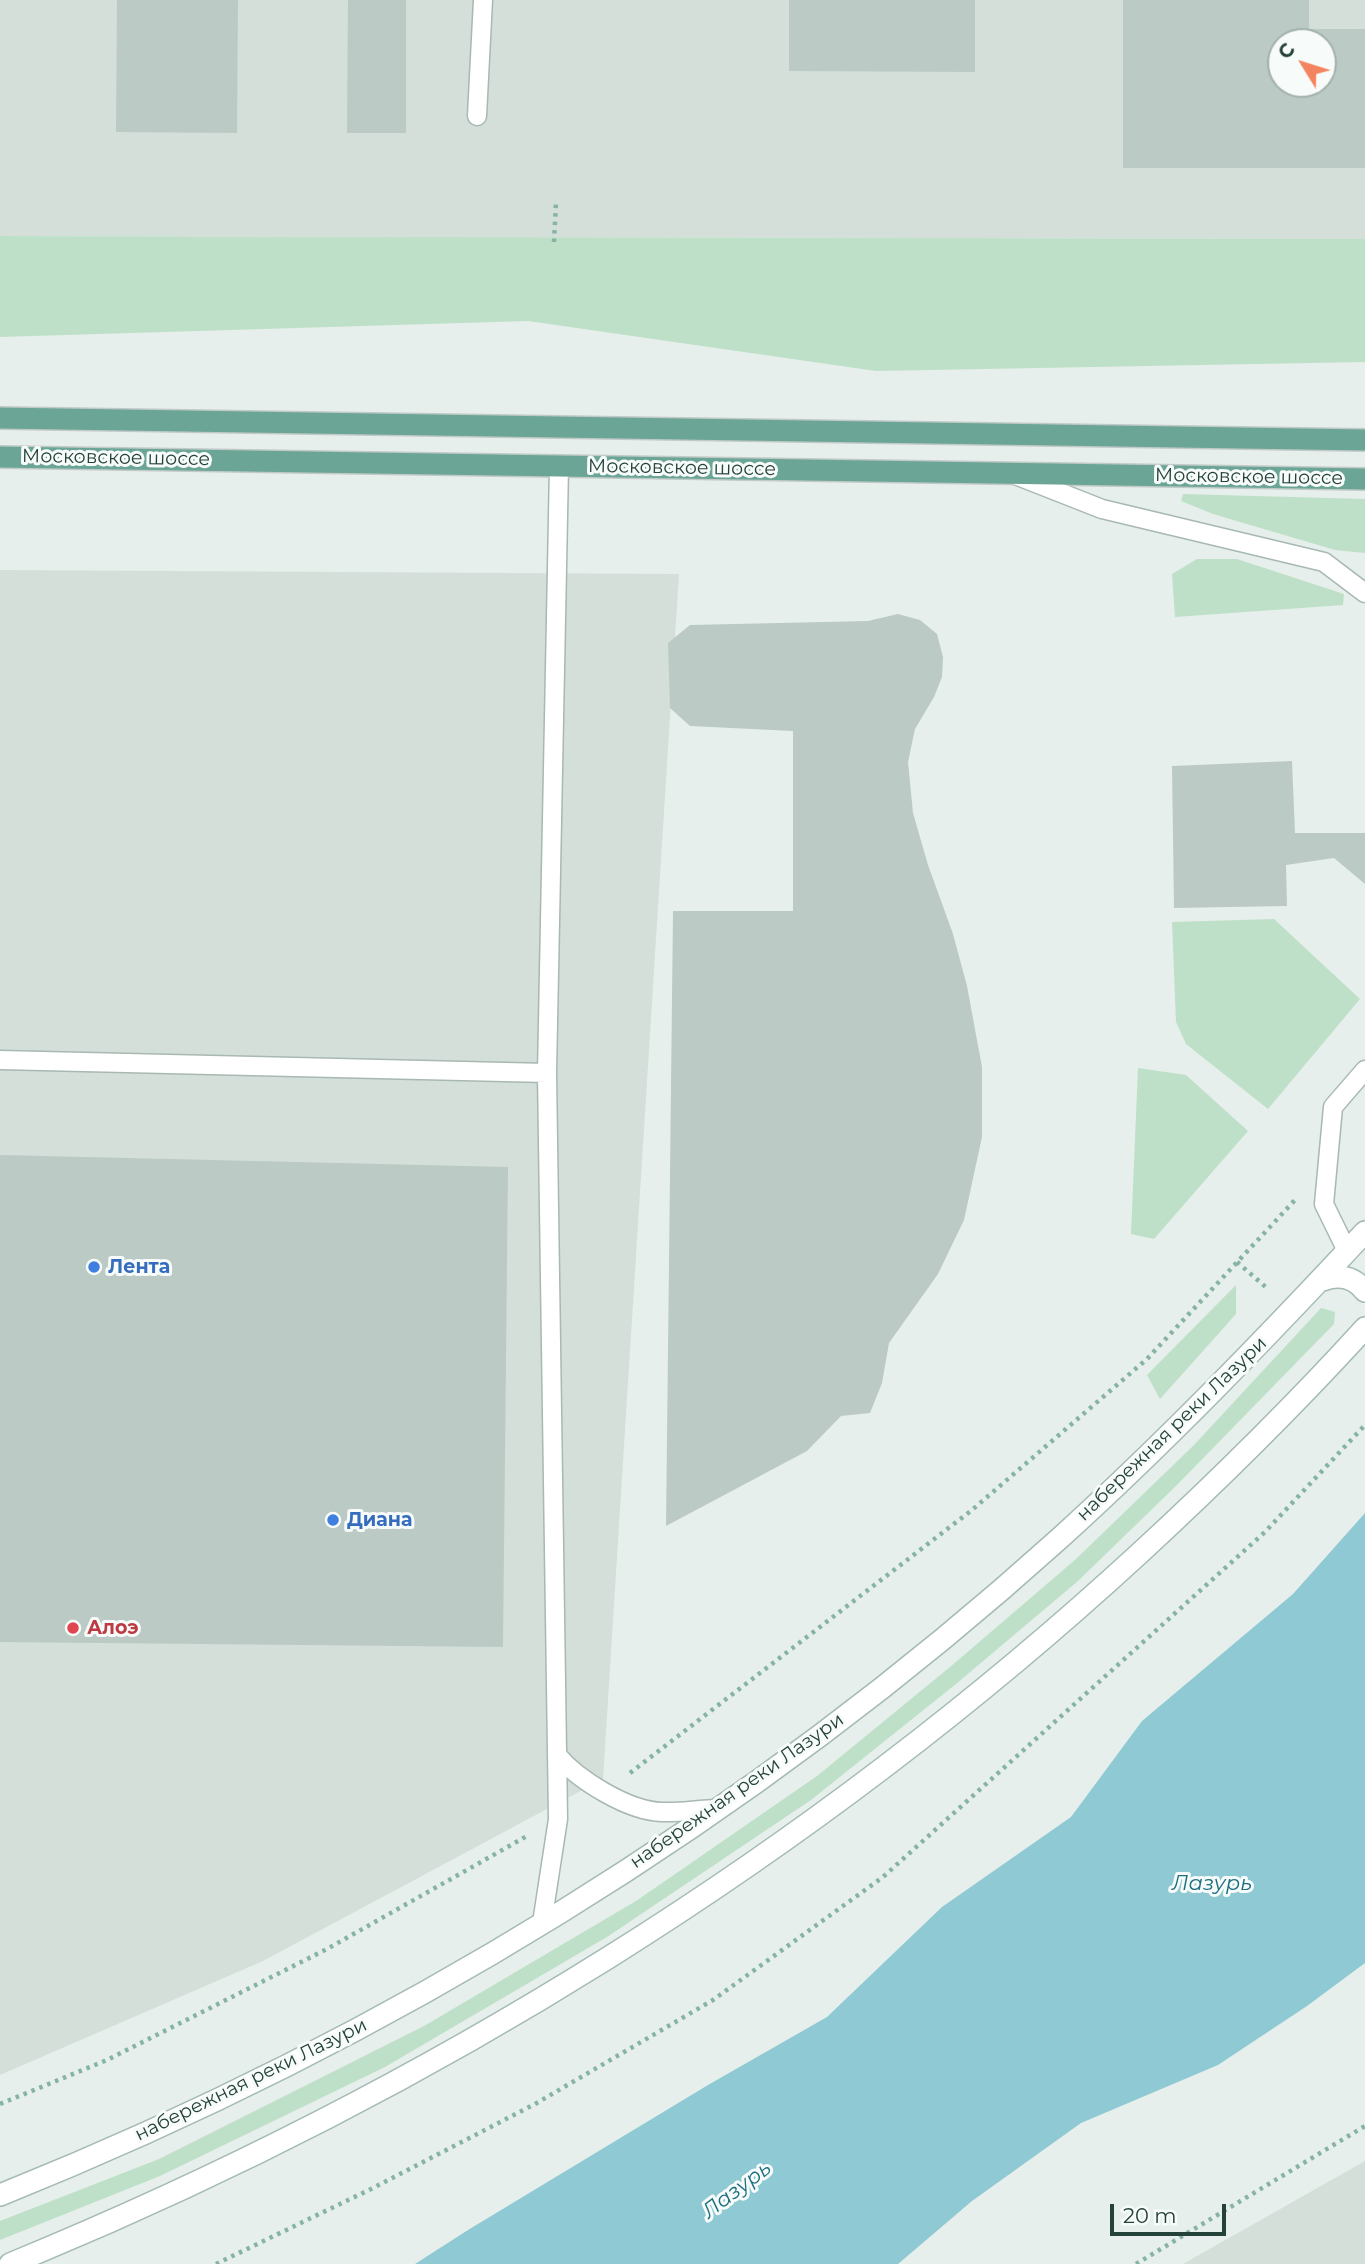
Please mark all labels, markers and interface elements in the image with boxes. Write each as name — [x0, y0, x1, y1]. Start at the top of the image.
north arrow — [1267, 28, 1337, 98]
text: С — [1273, 38, 1300, 64]
street label: Московское шоссе — [22, 445, 210, 471]
street label: Московское шоссе — [588, 455, 776, 481]
street label: Московское шоссе — [1155, 464, 1343, 490]
place label: Лента — [108, 1256, 170, 1278]
marker: Лента — [86, 1259, 102, 1275]
street label: набережная реки Лазури — [1072, 1332, 1272, 1526]
place label: Диана — [347, 1509, 412, 1531]
marker: Диана — [325, 1512, 341, 1528]
place label: Алоэ — [87, 1617, 139, 1639]
marker: Алоэ — [65, 1620, 81, 1636]
street label: набережная реки Лазури — [626, 1708, 848, 1874]
water label: Лазурь — [1172, 1871, 1252, 1897]
street label: набережная реки Лазури — [131, 2014, 371, 2146]
water label: Лазурь — [697, 2156, 777, 2224]
scale bar — [1113, 2190, 1228, 2234]
text: 20 m — [1123, 2203, 1177, 2228]

